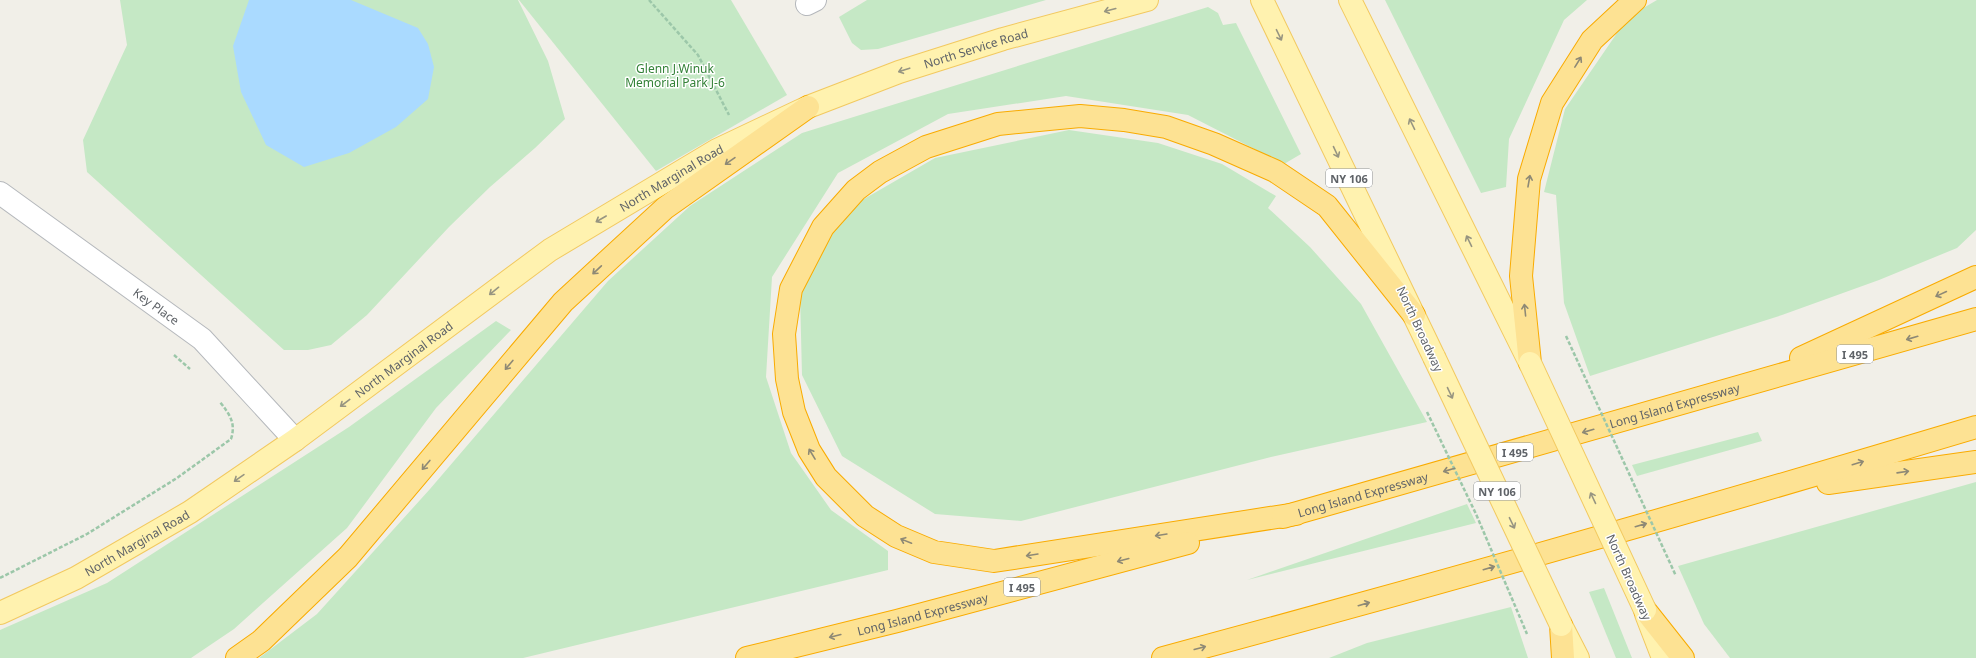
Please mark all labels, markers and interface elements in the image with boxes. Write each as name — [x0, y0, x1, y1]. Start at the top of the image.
one-way arrow — [1103, 7, 1116, 14]
street label: North Service Road — [922, 24, 1030, 72]
one-way arrow — [1276, 29, 1283, 41]
one-way arrow — [1575, 56, 1583, 68]
park label: Glenn J.Winuk Memorial Park J-6 — [625, 60, 725, 91]
one-way arrow — [898, 67, 911, 74]
one-way arrow — [1408, 118, 1415, 130]
street label: North Marginal Road — [616, 140, 726, 215]
one-way arrow — [1333, 146, 1340, 158]
one-way arrow — [725, 157, 736, 165]
road number: NY 106 — [1326, 169, 1372, 187]
one-way arrow — [1525, 175, 1533, 188]
one-way arrow — [596, 215, 608, 223]
one-way arrow — [1465, 235, 1473, 247]
one-way arrow — [593, 265, 603, 274]
street label: Key Place — [130, 284, 183, 329]
street label: North Broadway — [1393, 284, 1448, 375]
one-way arrow — [488, 286, 499, 295]
one-way arrow — [1935, 291, 1947, 298]
one-way arrow — [1521, 304, 1529, 317]
street label: North Marginal Road — [351, 317, 456, 401]
one-way arrow — [1905, 335, 1918, 342]
road number: I 495 — [1837, 345, 1873, 363]
one-way arrow — [505, 360, 514, 371]
street label: Long Island Expressway — [1607, 378, 1742, 432]
one-way arrow — [1447, 386, 1454, 398]
one-way arrow — [340, 398, 351, 407]
one-way arrow — [1582, 428, 1595, 435]
road number: I 495 — [1497, 443, 1533, 461]
one-way arrow — [807, 448, 815, 460]
one-way arrow — [421, 459, 430, 470]
one-way arrow — [1851, 459, 1864, 466]
street label: Long Island Expressway — [1296, 467, 1431, 521]
one-way arrow — [1443, 467, 1456, 474]
one-way arrow — [1896, 468, 1909, 476]
one-way arrow — [234, 474, 245, 482]
road number: NY 106 — [1474, 482, 1520, 500]
one-way arrow — [1589, 493, 1596, 505]
street label: North Marginal Road — [81, 506, 192, 580]
one-way arrow — [1509, 516, 1516, 528]
one-way arrow — [1635, 521, 1648, 528]
one-way arrow — [1155, 531, 1168, 539]
street label: North Broadway — [1602, 531, 1656, 623]
one-way arrow — [900, 536, 912, 544]
one-way arrow — [1026, 551, 1039, 559]
one-way arrow — [1117, 557, 1130, 564]
one-way arrow — [1483, 564, 1496, 571]
road number: I 495 — [1004, 578, 1040, 596]
street label: Long Island Expressway — [855, 588, 991, 639]
one-way arrow — [1358, 599, 1371, 607]
one-way arrow — [829, 633, 842, 640]
one-way arrow — [1194, 644, 1207, 651]

